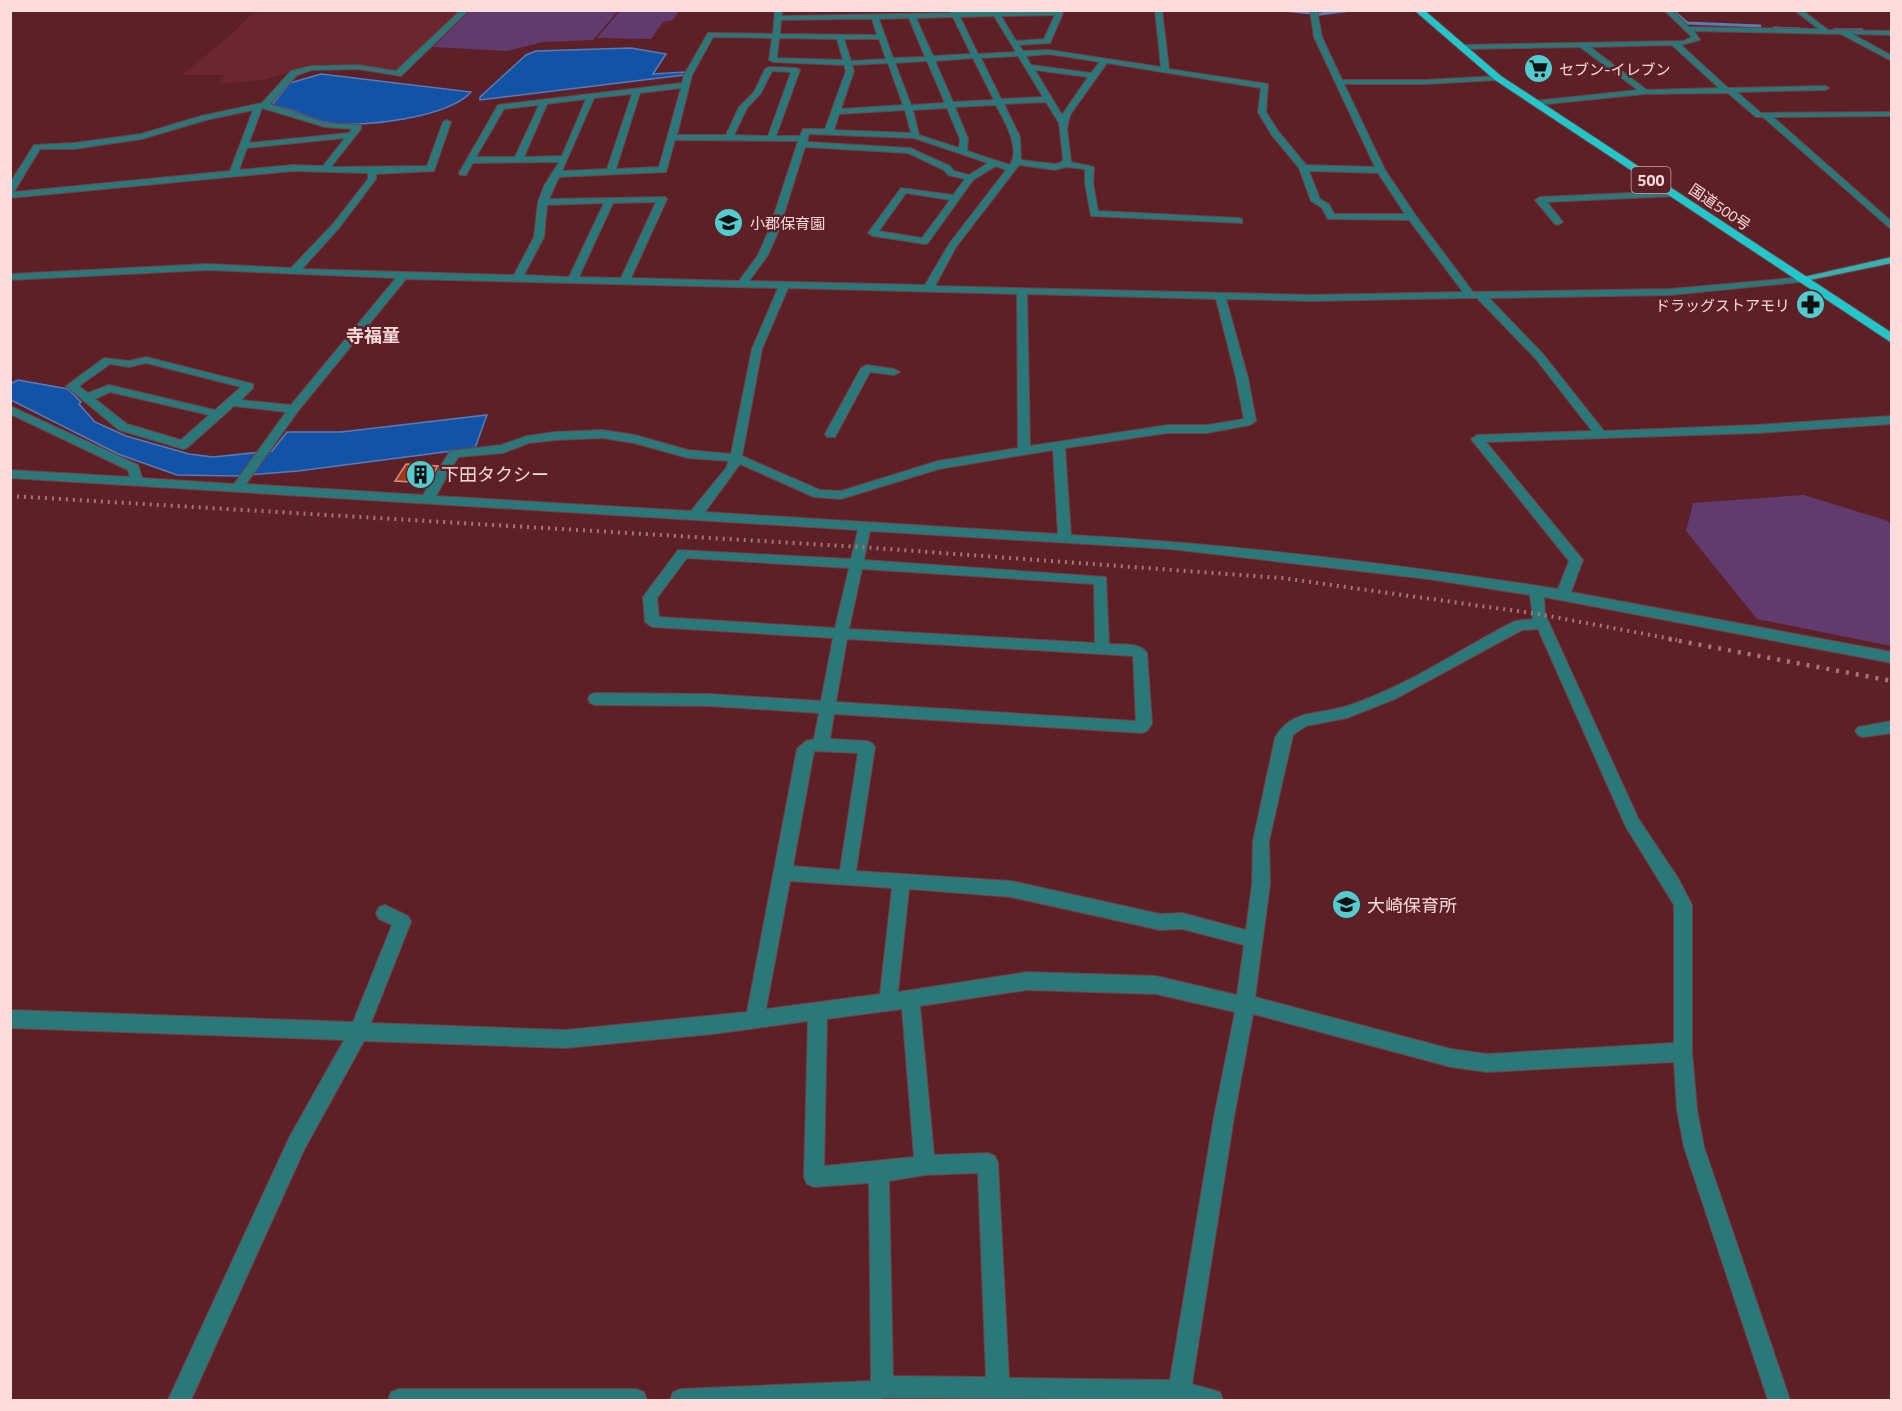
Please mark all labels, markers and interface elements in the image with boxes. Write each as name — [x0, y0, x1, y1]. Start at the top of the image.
supermarket icon: セブン-イレブン — [1522, 53, 1554, 85]
place label: セブン-イレブン — [1559, 58, 1671, 81]
road number: 500 — [1632, 167, 1670, 193]
street label: 国道500号 — [1684, 178, 1756, 236]
school or university icon: 小郡保育園 — [713, 207, 745, 239]
place label: 小郡保育園 — [750, 212, 825, 235]
pharmacy icon: ドラッグストアモリ — [1795, 289, 1827, 321]
place label: ドラッグストアモリ — [1655, 294, 1790, 317]
district label: 寺福童 — [346, 322, 400, 349]
building icon: 下田タクシー — [404, 458, 436, 490]
place label: 下田タクシー — [441, 461, 549, 488]
school or university icon: 大崎保育所 — [1330, 889, 1362, 921]
place label: 大崎保育所 — [1367, 892, 1457, 919]

